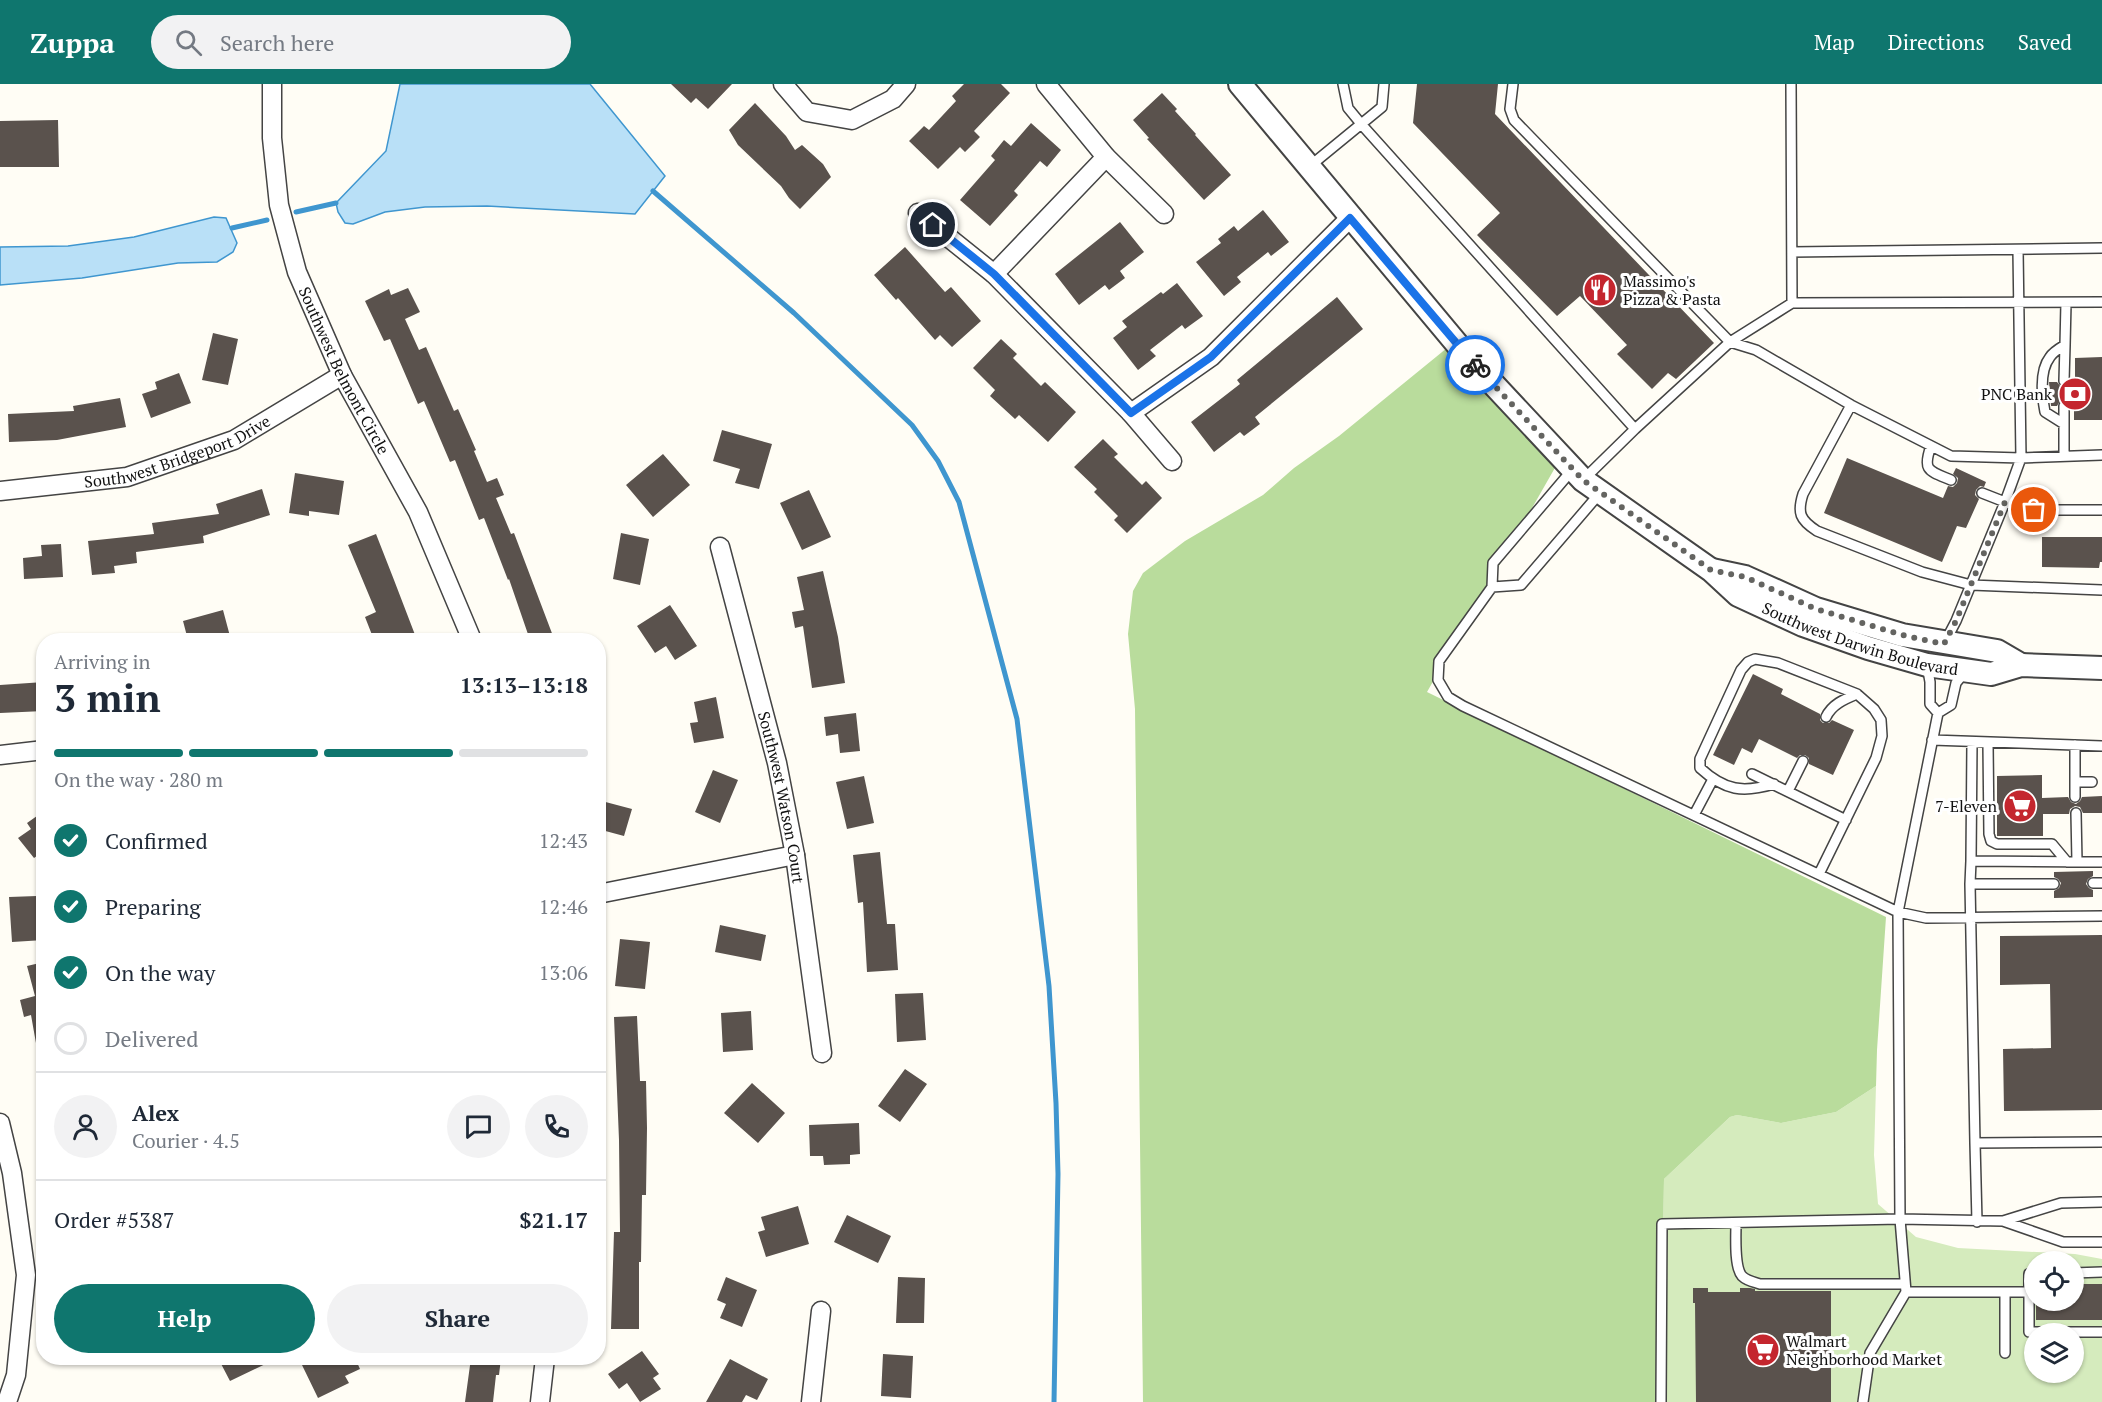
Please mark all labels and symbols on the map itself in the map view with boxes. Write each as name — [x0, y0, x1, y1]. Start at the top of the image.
pin — [907, 199, 958, 250]
place label: Massimo's Pizza & Pasta — [1623, 270, 1721, 310]
restaurant icon: Massimo's Pizza & Pasta — [1582, 272, 1618, 308]
street label: Southwest Belmont Circle — [294, 283, 395, 458]
courier — [1445, 335, 1505, 395]
bank icon: PNC Bank — [2057, 376, 2093, 412]
place label: PNC Bank — [1981, 383, 2053, 405]
street label: Southwest Bridgeport Drive — [83, 410, 274, 493]
pin — [2008, 484, 2059, 535]
street label: Southwest Darwin Boulevard — [1759, 597, 1960, 680]
street label: Southwest Watson Court — [753, 709, 810, 885]
supermarket icon: 7-Eleven — [2002, 788, 2038, 824]
place label: 7-Eleven — [1935, 795, 1997, 817]
place label: Walmart Neighborhood Market — [1786, 1330, 1942, 1370]
supermarket icon: Walmart Neighborhood Market — [1745, 1332, 1781, 1368]

